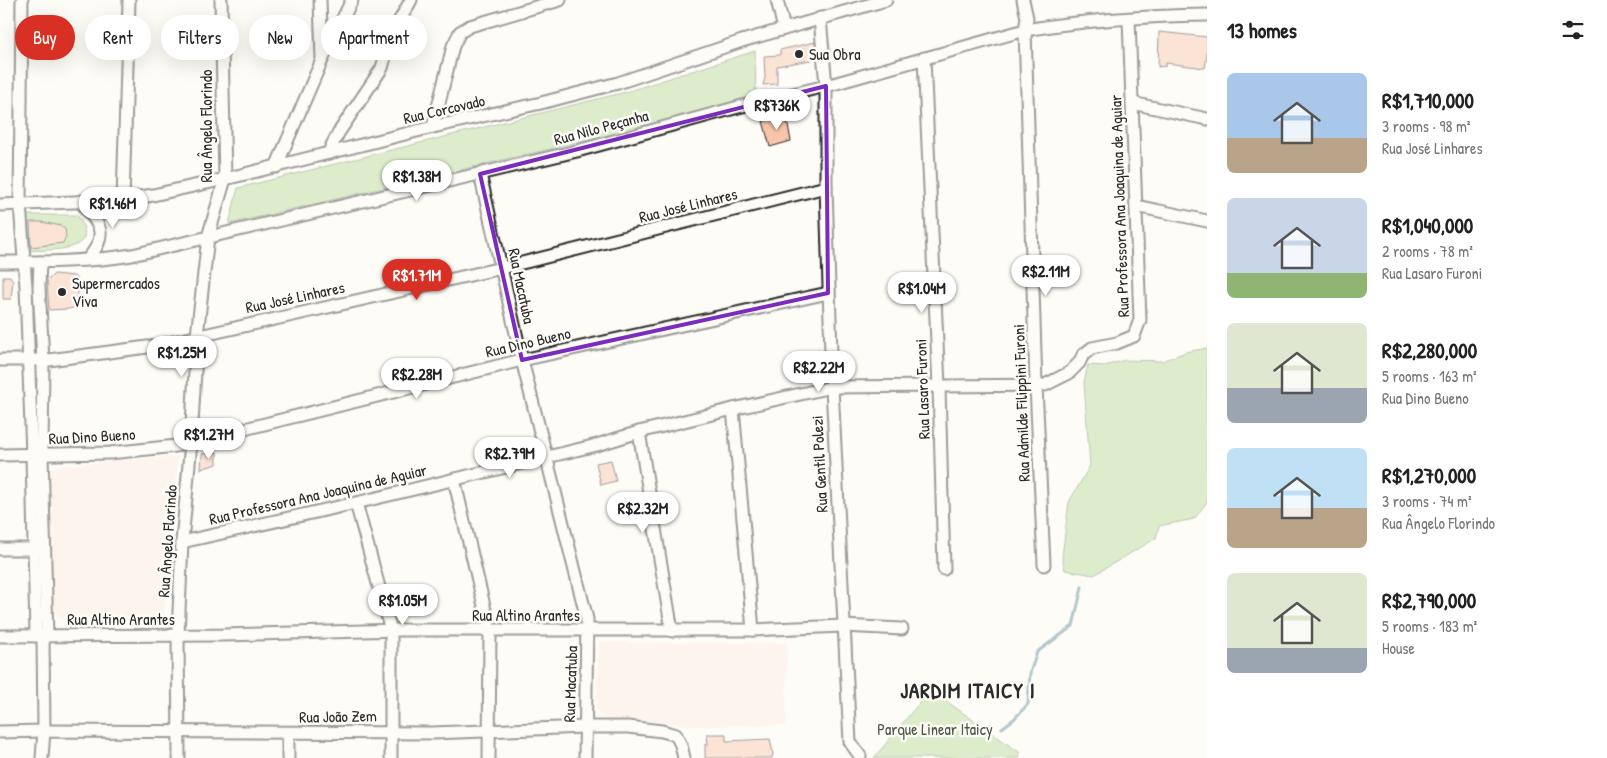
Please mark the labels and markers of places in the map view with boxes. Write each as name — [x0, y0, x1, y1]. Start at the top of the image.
place label: Sua Obra — [809, 43, 861, 65]
marker: Sua Obra — [793, 48, 805, 60]
pin: R$736K — [736, 88, 818, 131]
pin: R$1.38M — [371, 160, 463, 202]
pin: R$1.46M — [67, 186, 159, 229]
pin: R$2.11M — [1000, 254, 1092, 297]
pin: R$1.71M — [371, 258, 463, 301]
place label: Supermercados Viva — [72, 272, 160, 312]
pin: R$1.04M — [876, 272, 968, 314]
marker: Supermercados Viva — [56, 286, 68, 298]
pin: R$1.25M — [136, 336, 228, 378]
pin: R$2.22M — [773, 350, 865, 393]
pin: R$2.28M — [371, 358, 463, 400]
pin: R$1.27M — [163, 418, 255, 460]
pin: R$2.79M — [464, 436, 556, 479]
pin: R$2.32M — [597, 492, 689, 534]
pin: R$1.05M — [357, 584, 449, 626]

